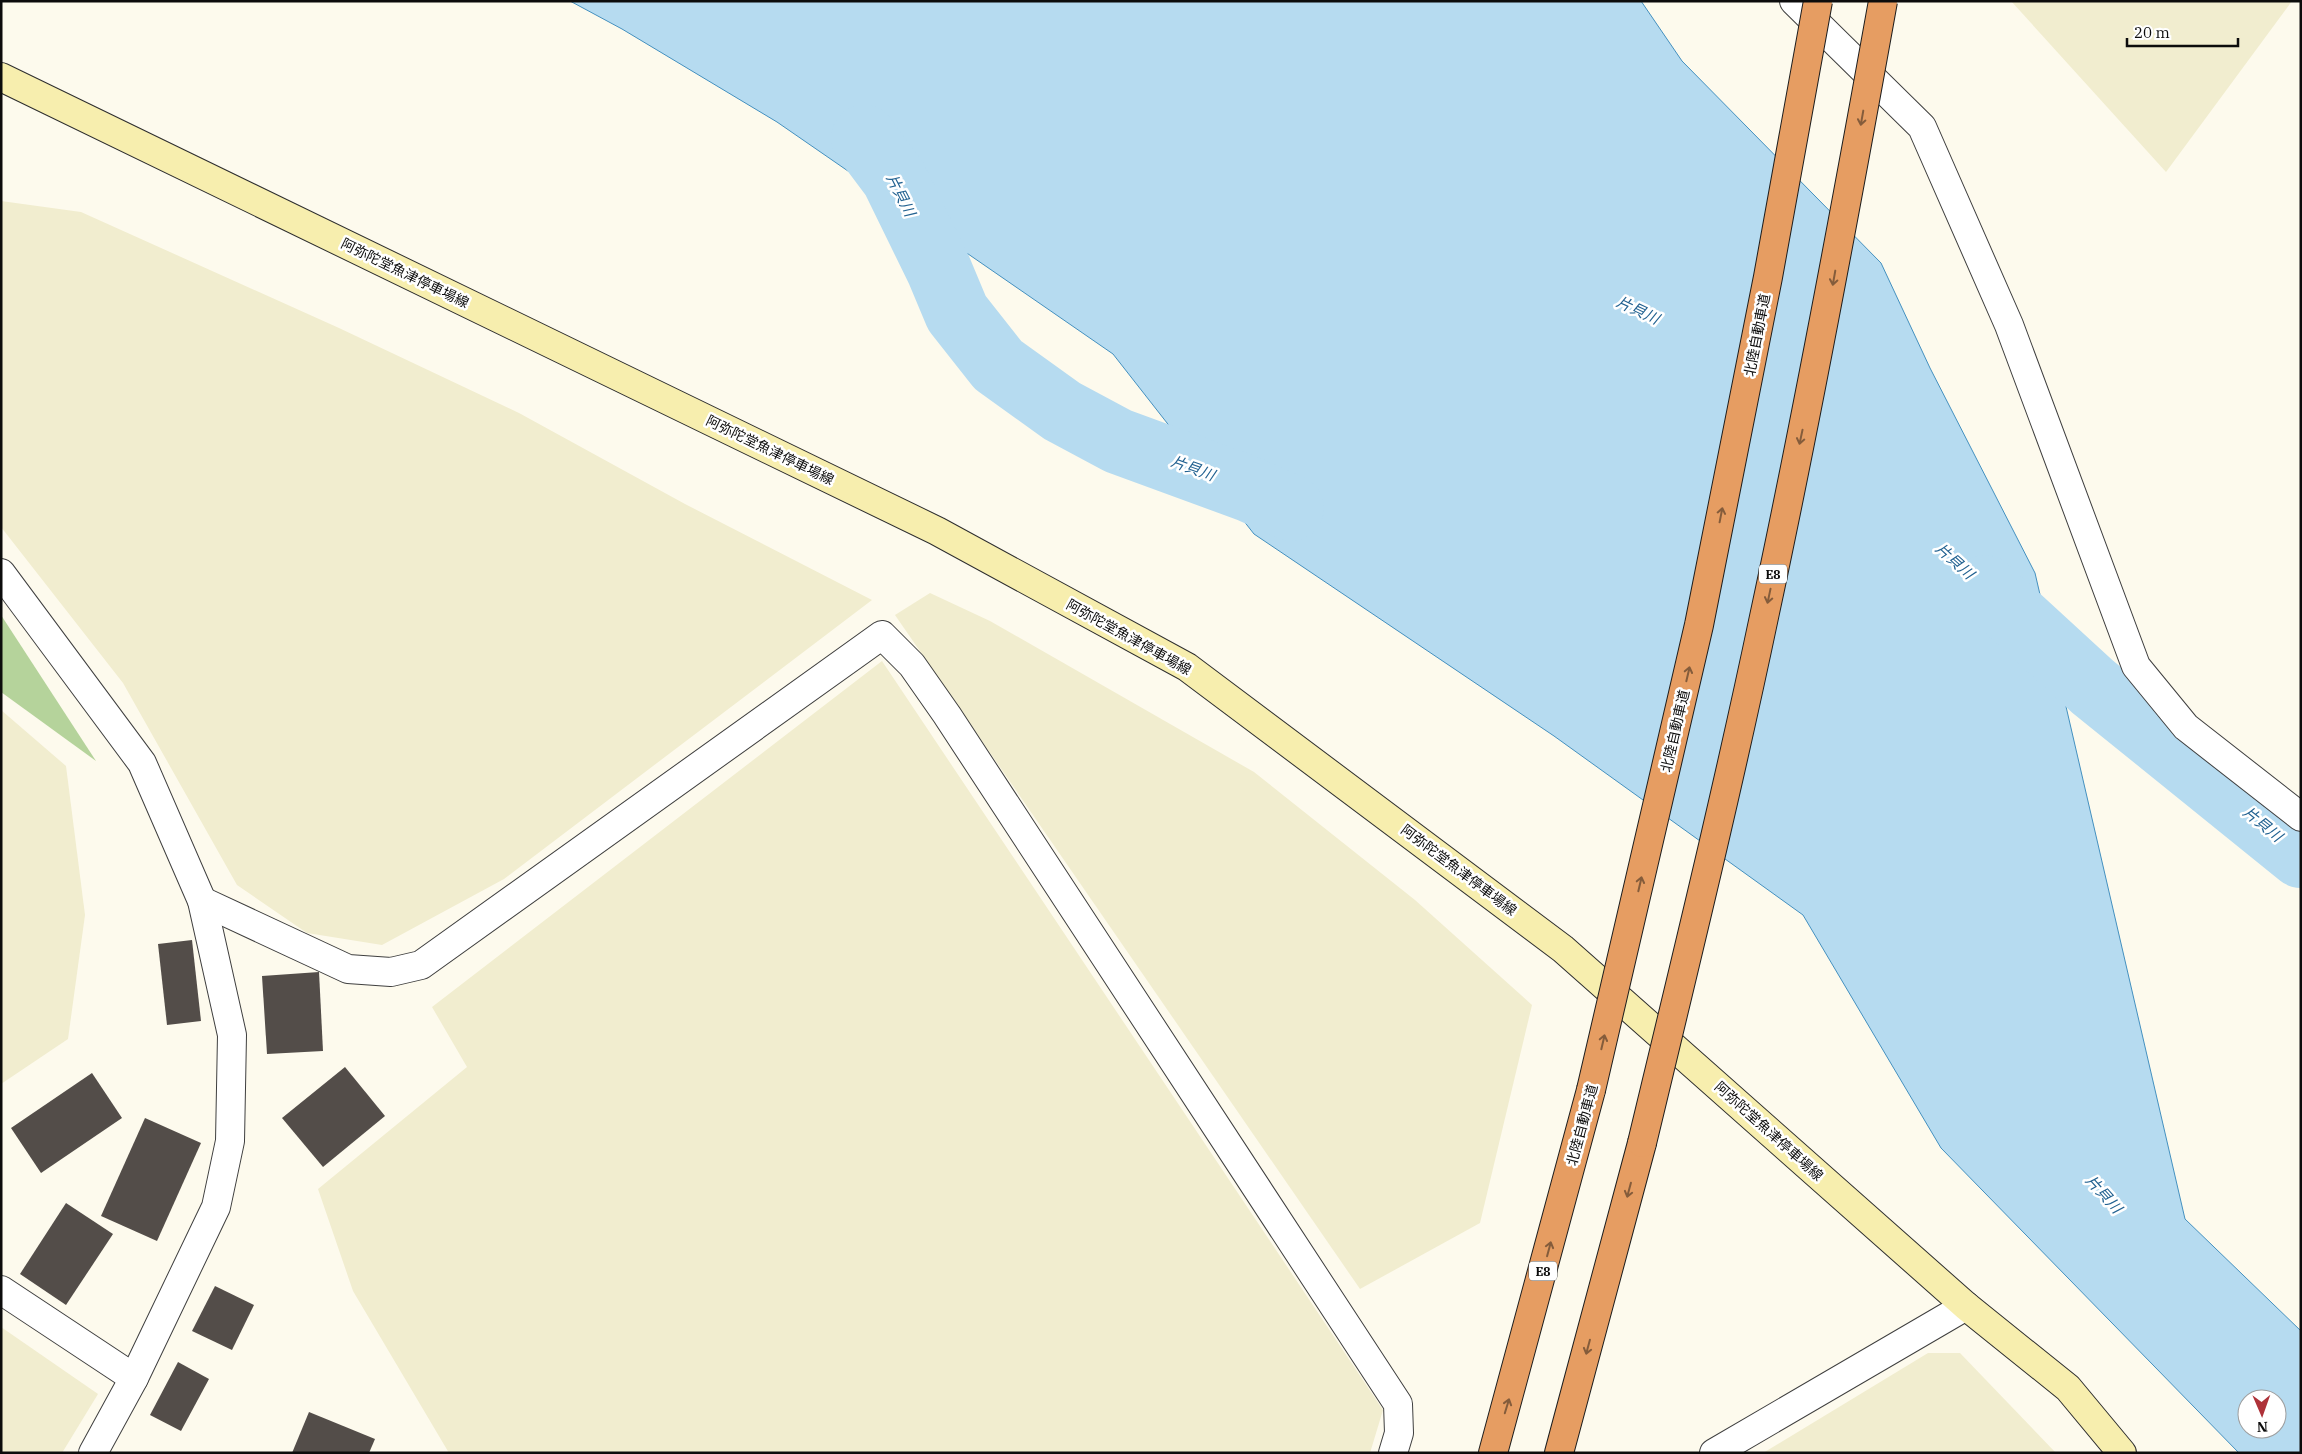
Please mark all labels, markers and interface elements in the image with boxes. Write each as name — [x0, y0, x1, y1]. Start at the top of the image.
scale bar — [2127, 15, 2238, 47]
text: 20 m — [2134, 23, 2170, 42]
one-way arrow — [1857, 110, 1867, 126]
water label: 片貝川 — [882, 171, 921, 221]
street label: 阿弥陀堂魚津停車場線 — [338, 234, 472, 312]
one-way arrow — [1828, 270, 1838, 286]
water label: 片貝川 — [1614, 292, 1664, 329]
street label: 北陸自動車道 — [1740, 292, 1774, 378]
street label: 阿弥陀堂魚津停車場線 — [703, 411, 837, 489]
one-way arrow — [1796, 429, 1806, 445]
water label: 片貝川 — [1169, 451, 1219, 485]
one-way arrow — [1716, 508, 1726, 524]
water label: 片貝川 — [1932, 539, 1980, 584]
road number: E8 — [1759, 564, 1787, 584]
one-way arrow — [1763, 588, 1773, 604]
street label: 阿弥陀堂魚津停車場線 — [1063, 595, 1195, 679]
one-way arrow — [1684, 667, 1693, 683]
street label: 北陸自動車道 — [1657, 688, 1693, 774]
water label: 片貝川 — [2240, 802, 2288, 847]
street label: 阿弥陀堂魚津停車場線 — [1398, 821, 1520, 919]
one-way arrow — [1636, 877, 1645, 893]
one-way arrow — [1598, 1035, 1608, 1051]
street label: 阿弥陀堂魚津停車場線 — [1711, 1077, 1827, 1185]
street label: 北陸自動車道 — [1562, 1082, 1602, 1168]
water label: 片貝川 — [2082, 1171, 2127, 1219]
one-way arrow — [1624, 1181, 1634, 1197]
one-way arrow — [1545, 1241, 1554, 1257]
road number: E8 — [1529, 1262, 1557, 1280]
one-way arrow — [1583, 1339, 1593, 1355]
north arrow — [2237, 1389, 2287, 1439]
one-way arrow — [1503, 1398, 1513, 1414]
text: N — [2257, 1418, 2268, 1436]

